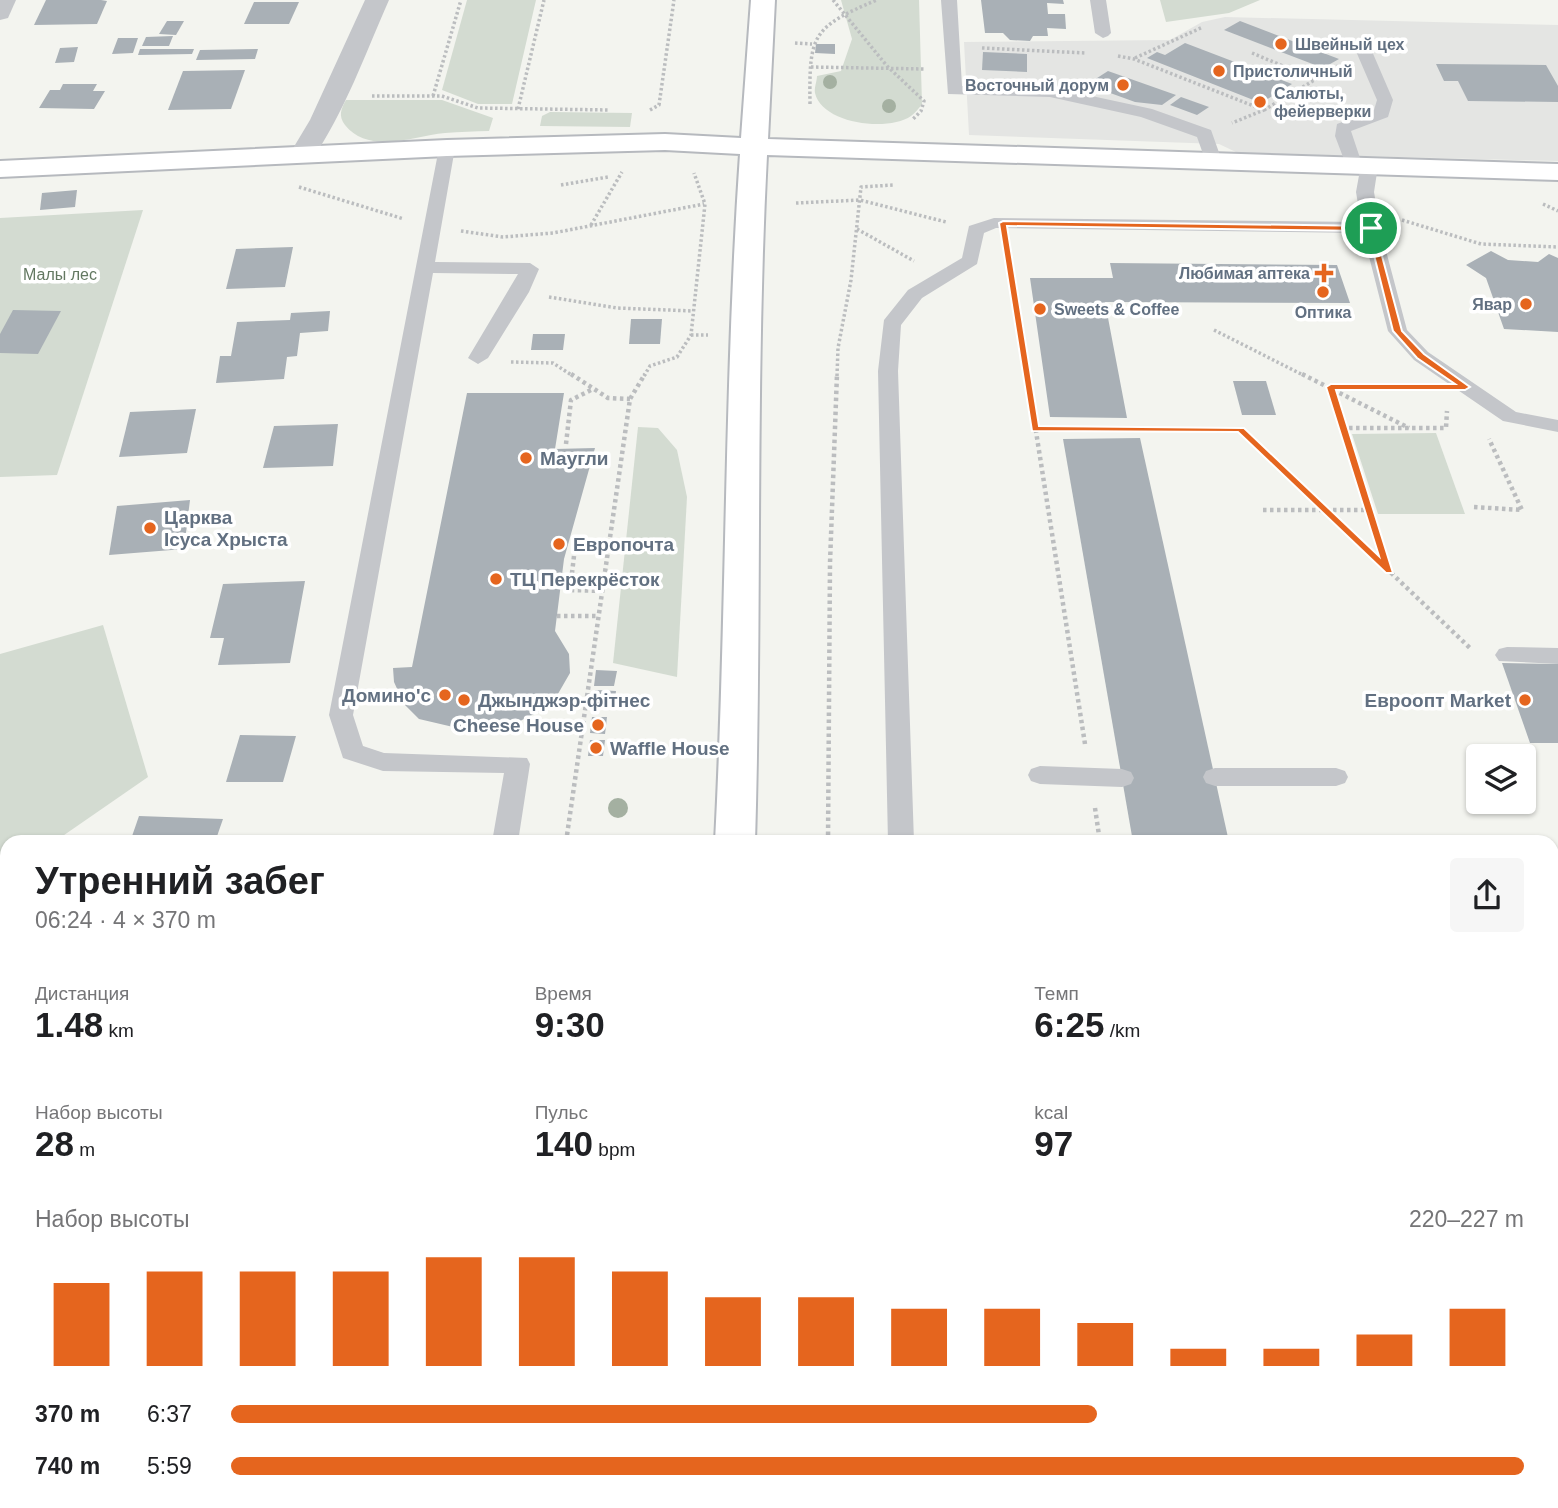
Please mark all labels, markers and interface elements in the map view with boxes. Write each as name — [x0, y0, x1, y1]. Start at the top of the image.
marker: Швейный цех — [1273, 36, 1289, 52]
place label: Швейный цех — [1295, 36, 1405, 53]
marker: Пристоличный — [1211, 63, 1227, 79]
place label: Пристоличный — [1233, 63, 1352, 80]
place label: Восточный дорум — [965, 77, 1109, 94]
marker: Восточный дорум — [1115, 77, 1131, 93]
place label: Салюты, фейерверки — [1274, 85, 1371, 120]
marker: Салюты, фейерверки — [1252, 94, 1268, 110]
pin — [1341, 198, 1401, 258]
icon: arrive — [1352, 209, 1390, 247]
place label: Любимая аптека — [1179, 265, 1310, 282]
marker: Любимая аптека — [1316, 265, 1332, 281]
park label: Малы лес — [23, 266, 97, 283]
marker: Оптика — [1315, 284, 1331, 300]
place label: Явар — [1472, 296, 1512, 313]
marker: Явар — [1518, 296, 1534, 312]
marker: Sweets & Coffee — [1032, 301, 1048, 317]
place label: Sweets & Coffee — [1054, 301, 1179, 318]
place label: Оптика — [1295, 304, 1351, 321]
place label: Маугли — [540, 448, 608, 469]
marker: Маугли — [518, 450, 534, 466]
place label: Царква Ісуса Хрыста — [164, 507, 288, 550]
marker: Царква Ісуса Хрыста — [142, 520, 158, 536]
place label: Европочта — [573, 534, 675, 555]
marker: Европочта — [551, 536, 567, 552]
place label: ТЦ Перекрёсток — [510, 569, 660, 590]
marker: ТЦ Перекрёсток — [488, 571, 504, 587]
place label: Домино'c — [342, 685, 431, 706]
marker: Домино'c — [437, 687, 453, 703]
place label: Джынджэр-фітнес — [478, 690, 651, 711]
place label: Евроопт Market — [1365, 690, 1512, 711]
marker: Джынджэр-фітнес — [456, 692, 472, 708]
marker: Евроопт Market — [1517, 692, 1533, 708]
place label: Cheese House — [453, 715, 584, 736]
marker: Cheese House — [590, 717, 606, 733]
place label: Waffle House — [610, 738, 730, 759]
marker: Waffle House — [588, 740, 604, 756]
map controls — [1466, 744, 1536, 814]
button: layers — [1466, 744, 1536, 814]
button: share — [1450, 858, 1524, 932]
text: Утренний забег — [35, 860, 325, 902]
text: 06:24 · 4 × 370 m — [35, 907, 216, 933]
text: Дистанция — [35, 983, 129, 1004]
text: Время — [535, 983, 592, 1004]
text: Темп — [1034, 983, 1079, 1004]
text: 1.48 — [35, 1005, 103, 1044]
text: 9:30 — [535, 1005, 605, 1044]
text: 6:25 — [1034, 1005, 1104, 1044]
text: km — [103, 1020, 134, 1041]
text: /km — [1104, 1020, 1140, 1041]
text: Набор высоты — [35, 1102, 163, 1123]
text: Пульс — [535, 1102, 588, 1123]
text: kcal — [1034, 1102, 1068, 1123]
text: 28 — [35, 1124, 74, 1163]
text: 140 — [535, 1124, 593, 1163]
text: 97 — [1034, 1124, 1073, 1163]
text: m — [74, 1139, 95, 1160]
text: bpm — [593, 1139, 635, 1160]
text: Набор высоты — [35, 1206, 189, 1232]
text: 220–227 m — [1409, 1206, 1524, 1232]
text: 370 m — [35, 1401, 100, 1427]
text: 6:37 — [147, 1401, 192, 1427]
text: 740 m — [35, 1453, 100, 1479]
text: 5:59 — [147, 1453, 192, 1479]

